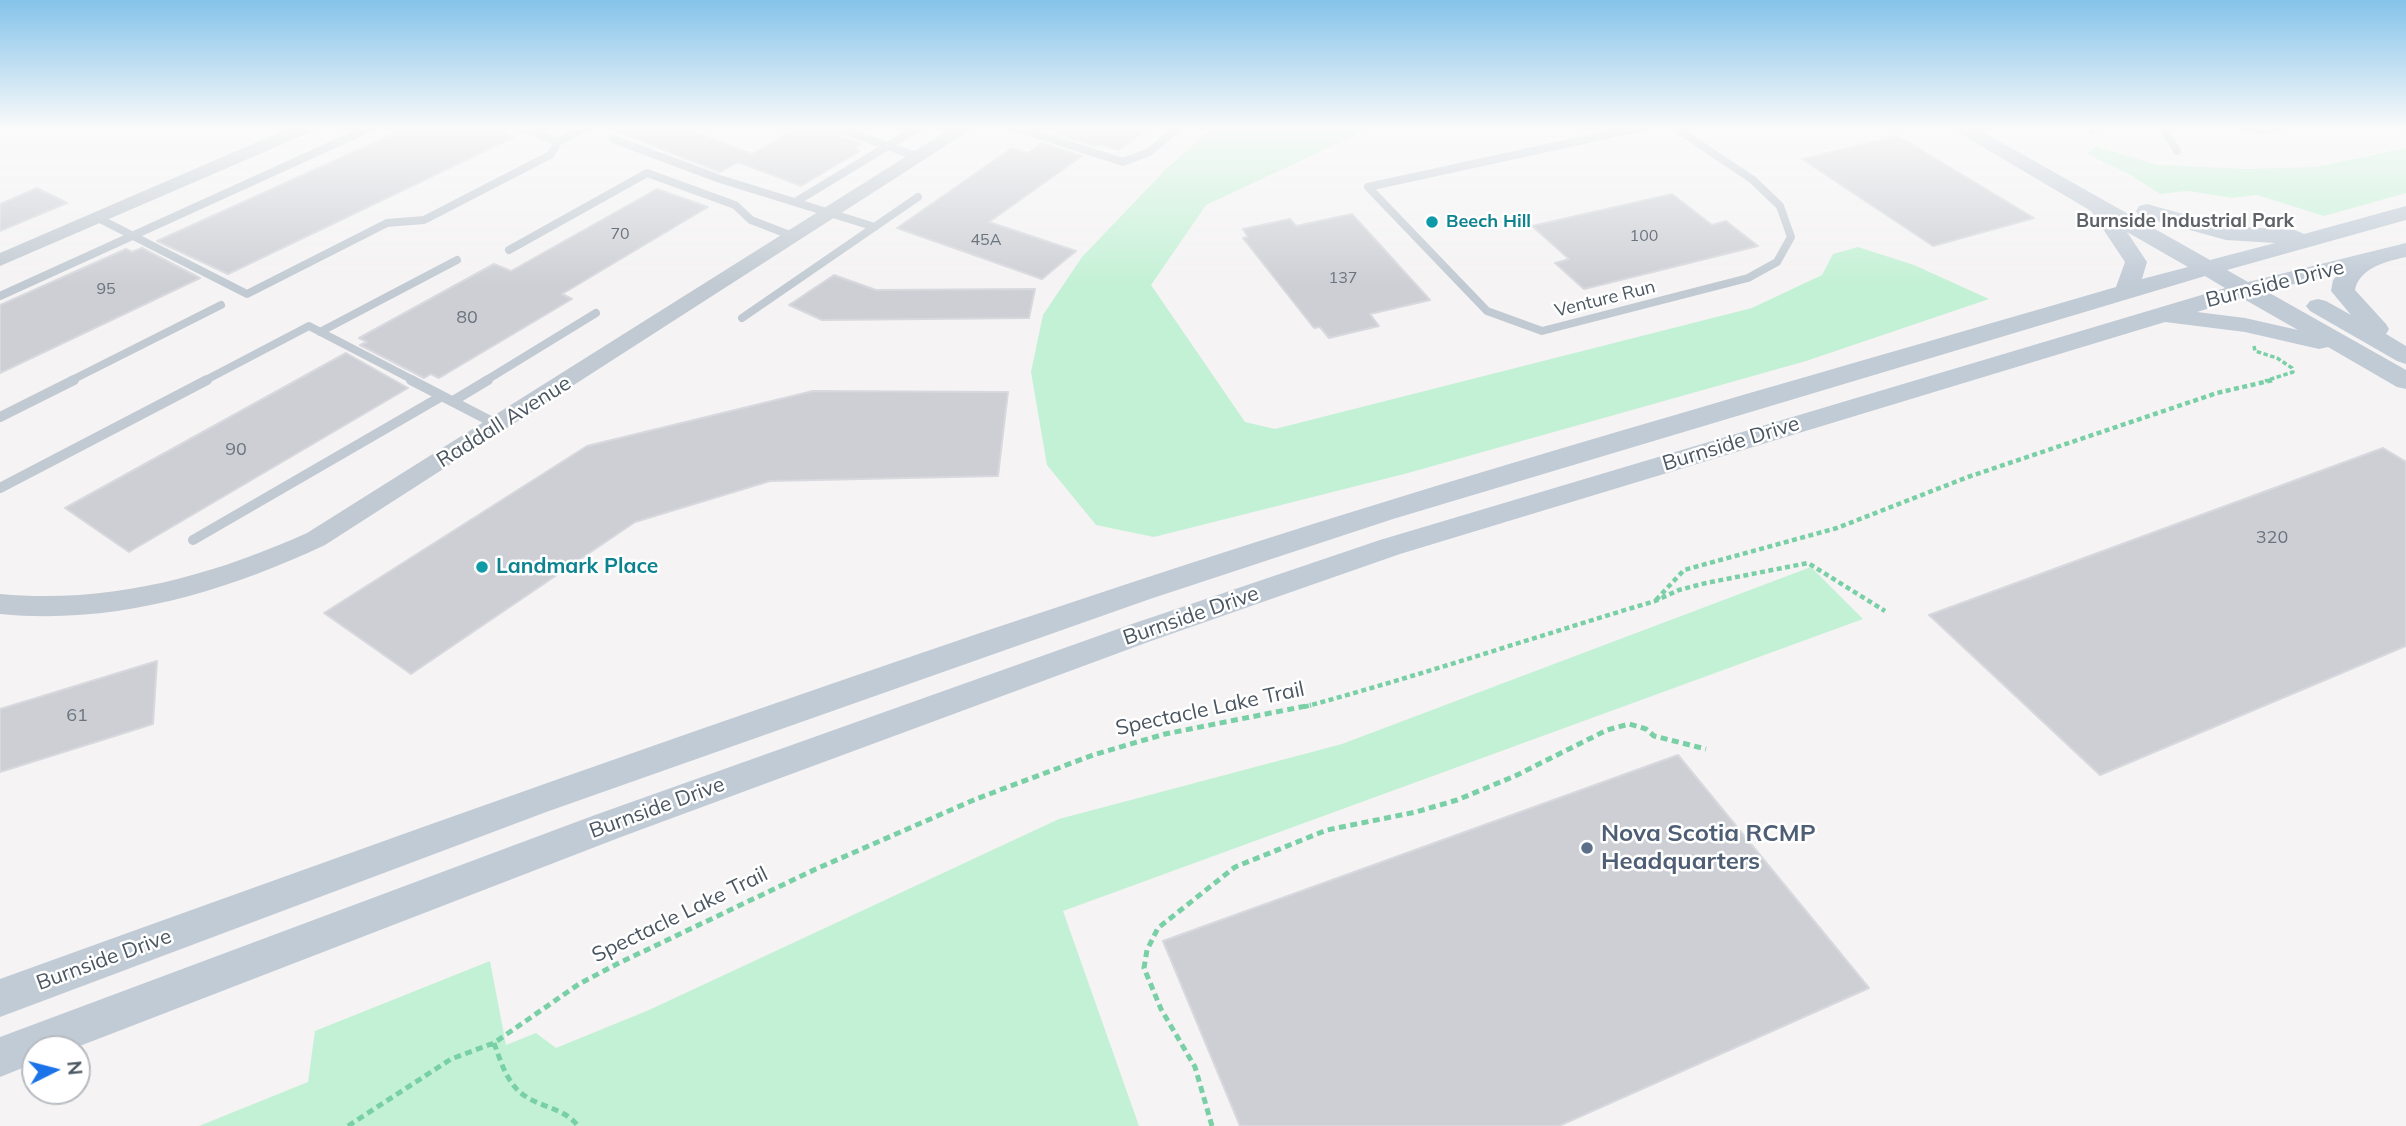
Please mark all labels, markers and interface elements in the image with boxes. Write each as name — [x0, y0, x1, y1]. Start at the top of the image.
district label: Burnside Industrial Park — [2076, 210, 2294, 232]
place label: Beech Hill — [1446, 211, 1531, 233]
marker: Beech Hill — [1424, 214, 1440, 230]
house number: 70 — [610, 224, 630, 244]
house number: 100 — [1630, 226, 1658, 246]
house number: 45A — [971, 230, 1001, 250]
street label: Burnside Drive — [2203, 255, 2347, 313]
house number: 137 — [1329, 268, 1357, 288]
street label: Venture Run — [1552, 276, 1658, 322]
house number: 95 — [96, 279, 116, 299]
house number: 80 — [456, 307, 478, 329]
street label: Raddall Avenue — [432, 371, 576, 473]
street label: Burnside Drive — [1659, 411, 1803, 477]
house number: 90 — [225, 439, 247, 461]
house number: 320 — [2256, 527, 2288, 549]
place label: Landmark Place — [496, 554, 658, 580]
marker: Landmark Place — [474, 559, 490, 575]
street label: Burnside Drive — [1120, 581, 1262, 651]
street label: Spectacle Lake Trail — [1113, 677, 1307, 741]
house number: 61 — [66, 705, 88, 727]
street label: Burnside Drive — [586, 772, 728, 844]
place label: Nova Scotia RCMP Headquarters — [1601, 820, 1816, 876]
marker: Nova Scotia RCMP Headquarters — [1579, 840, 1595, 856]
street label: Spectacle Lake Trail — [588, 861, 772, 969]
street label: Burnside Drive — [33, 924, 175, 996]
north arrow — [21, 1035, 91, 1105]
text: N — [62, 1060, 88, 1076]

